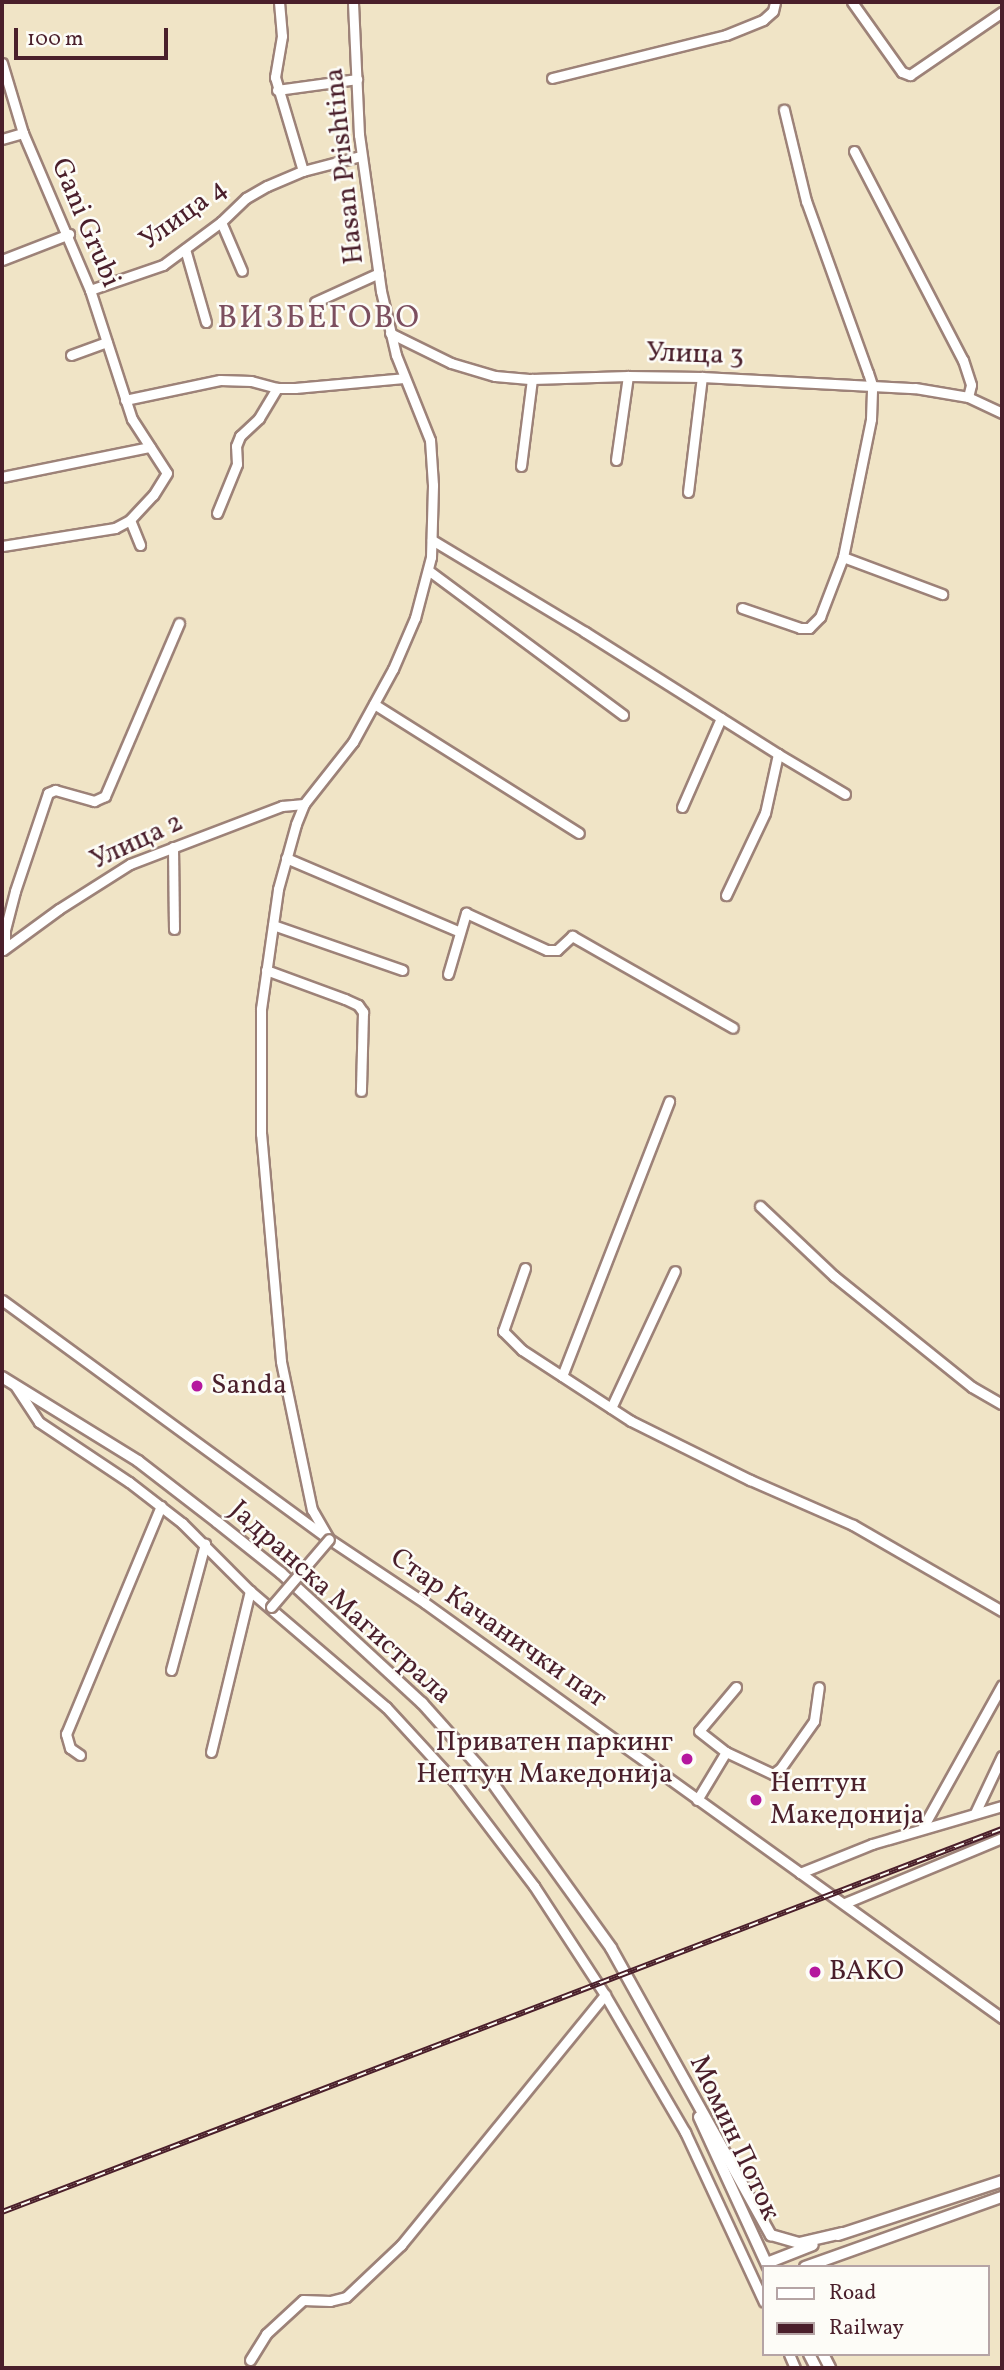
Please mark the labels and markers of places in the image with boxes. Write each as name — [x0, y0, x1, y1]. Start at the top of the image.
place label: Sanda — [211, 1369, 287, 1403]
marker: Sanda — [189, 1378, 205, 1394]
place label: Приватен паркинг Нептун Македонија — [416, 1726, 673, 1792]
marker: Приватен паркинг Нептун Македонија — [679, 1751, 695, 1767]
place label: Нептун Македонија — [770, 1767, 925, 1833]
marker: Нептун Македонија — [748, 1792, 764, 1808]
place label: BAKO — [829, 1955, 904, 1989]
marker: BAKO — [807, 1964, 823, 1980]

